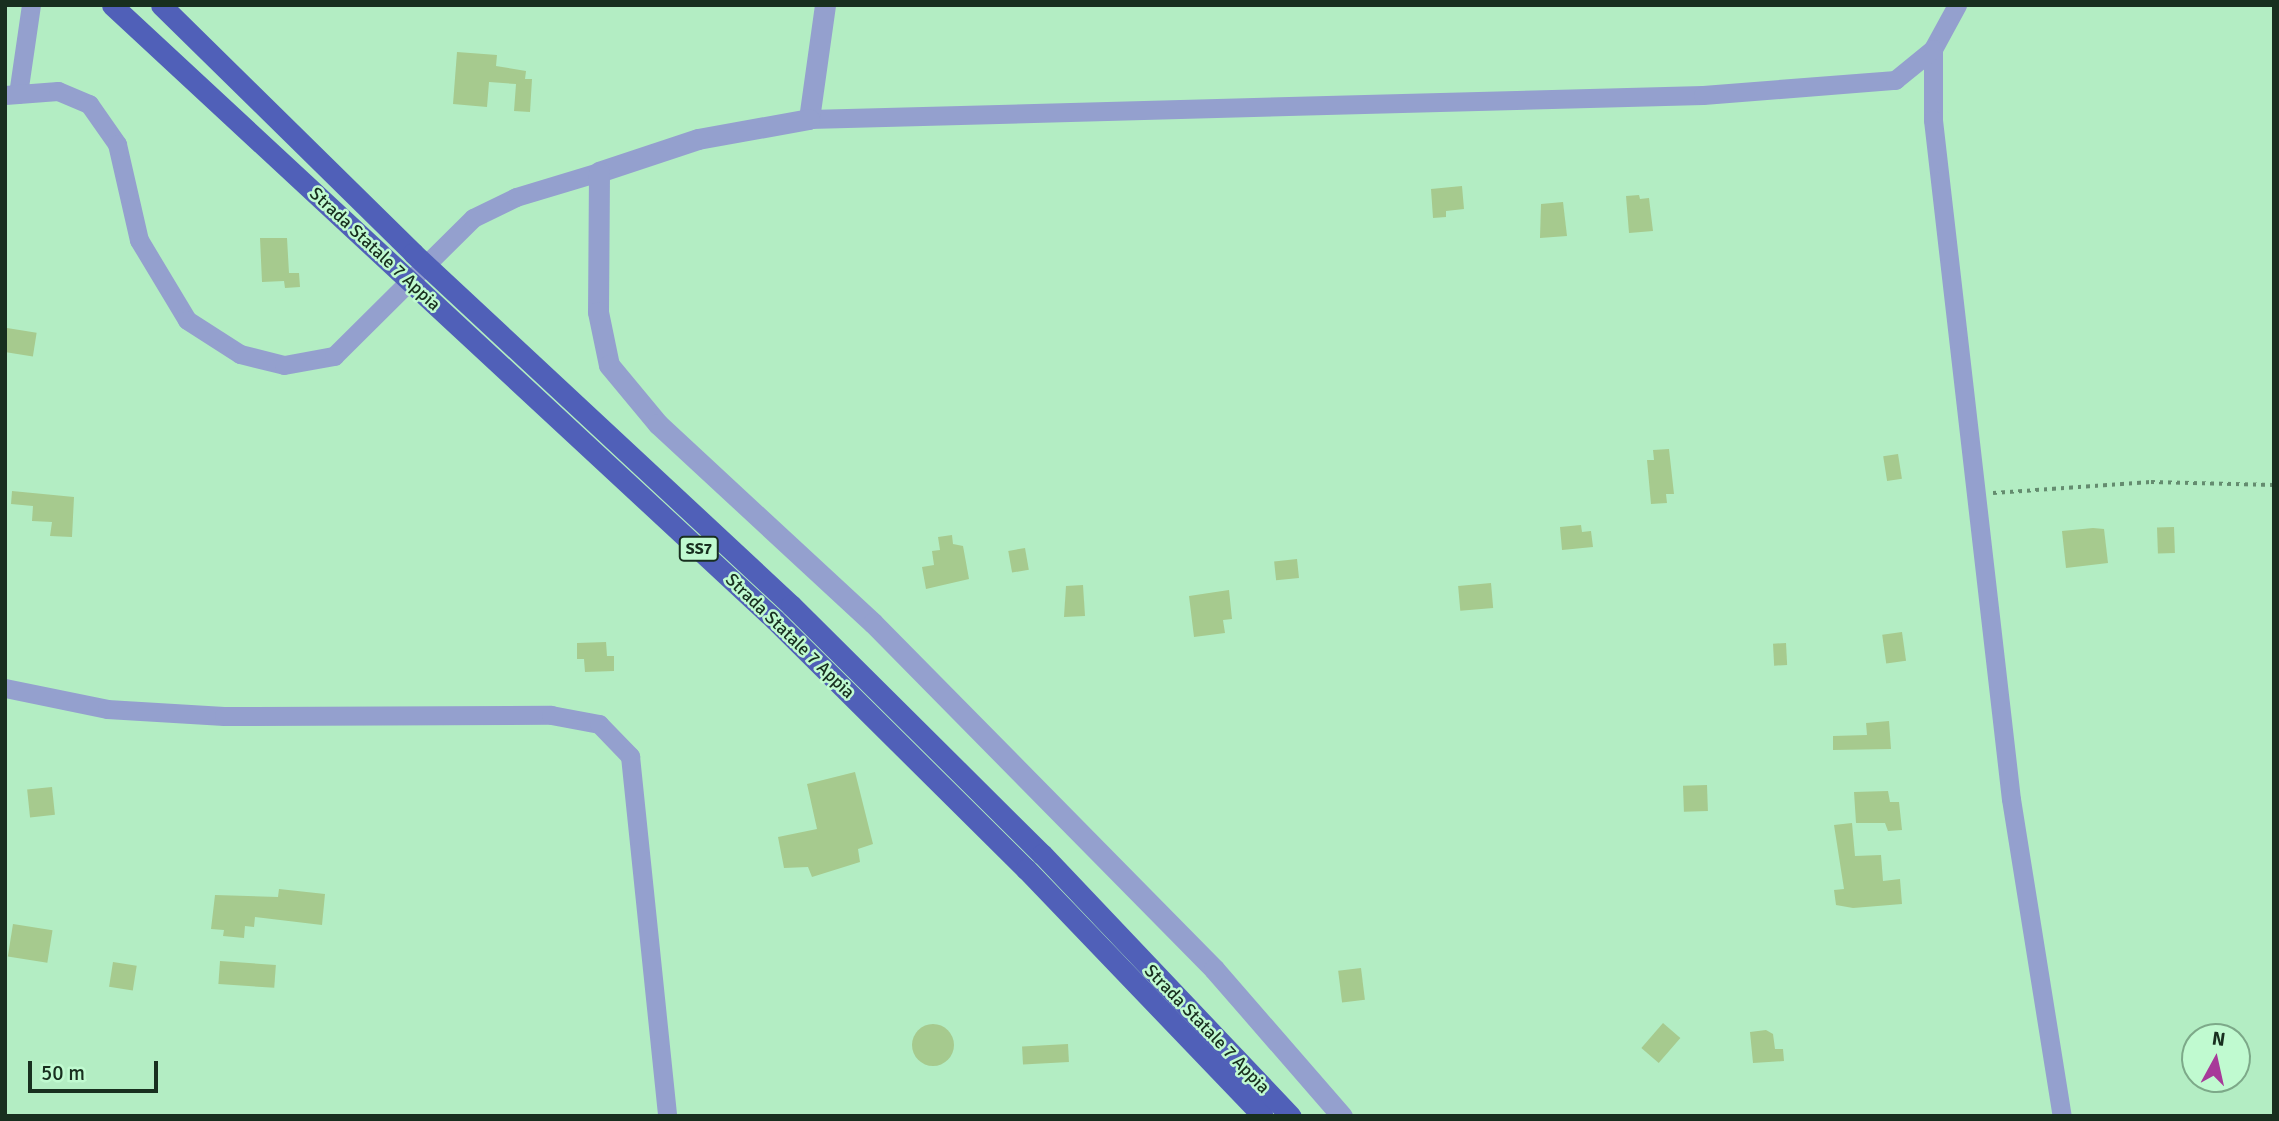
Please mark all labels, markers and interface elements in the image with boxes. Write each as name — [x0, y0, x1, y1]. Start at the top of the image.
street label: Strada Statale 7 Appia — [305, 183, 445, 315]
road number: SS7 — [678, 536, 720, 562]
street label: Strada Statale 7 Appia — [721, 569, 859, 703]
street label: Strada Statale 7 Appia — [1140, 960, 1274, 1098]
north arrow — [2181, 1023, 2251, 1093]
text: N — [2210, 1026, 2227, 1052]
scale bar — [32, 1048, 161, 1092]
text: 50 m — [41, 1060, 85, 1086]

